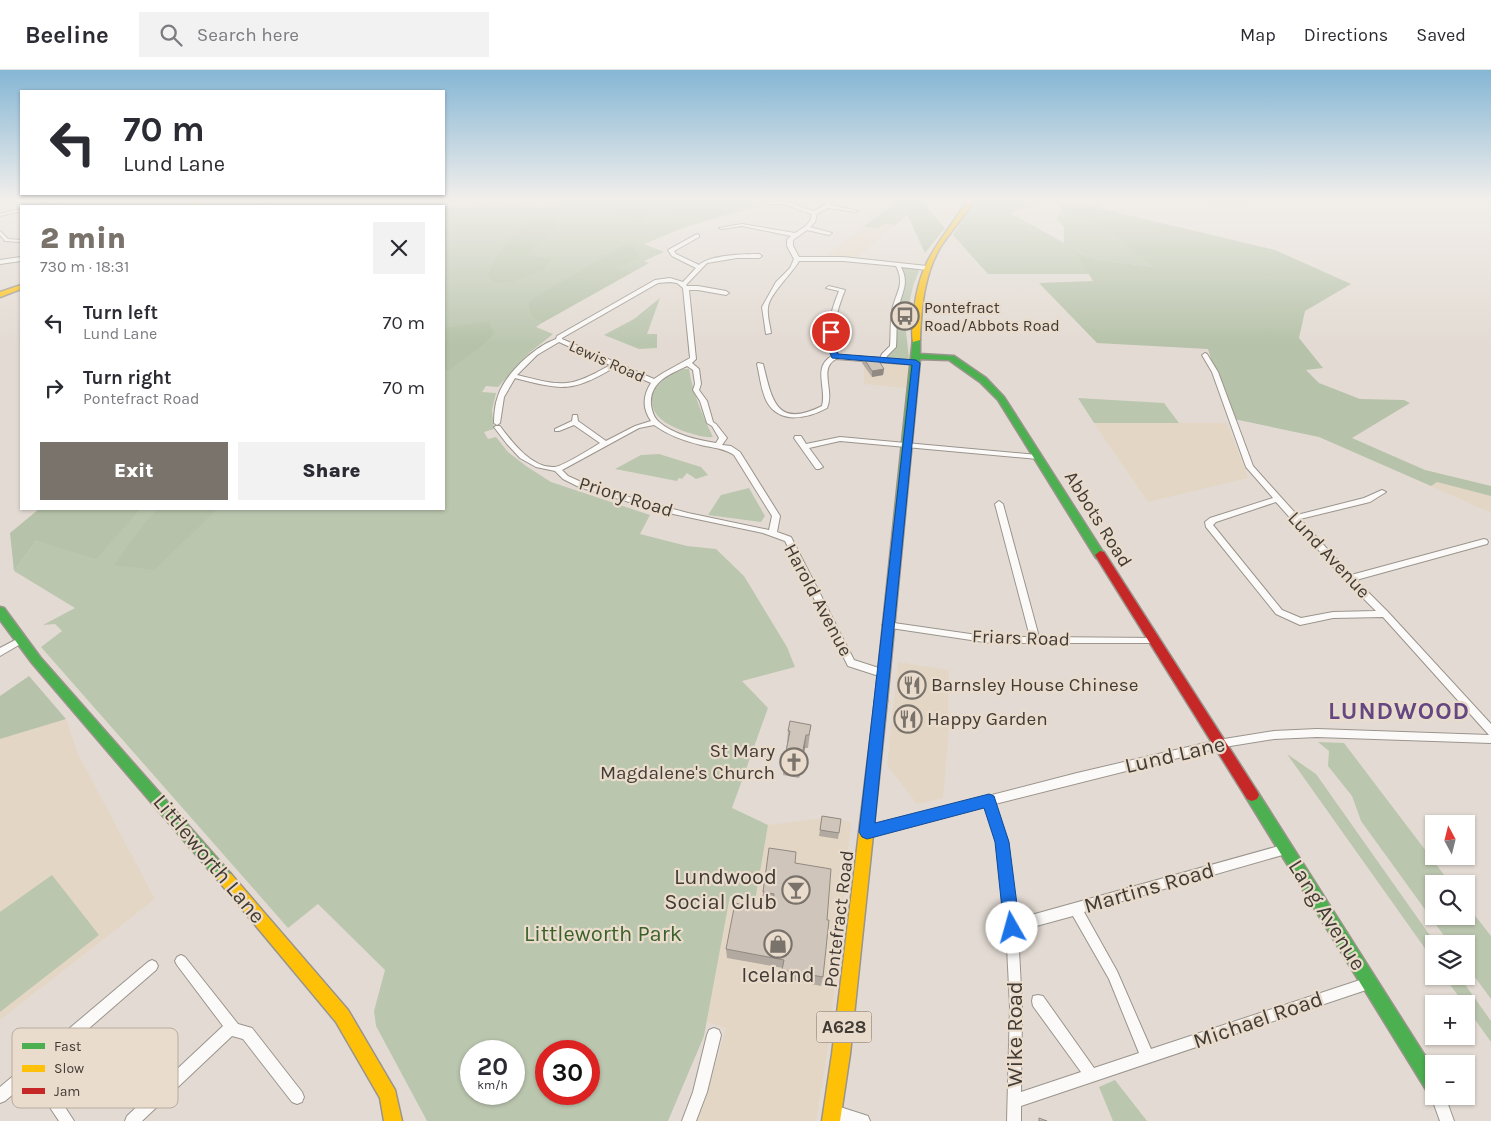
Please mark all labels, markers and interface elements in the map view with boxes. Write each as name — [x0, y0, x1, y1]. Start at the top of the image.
search box — [139, 12, 489, 57]
text: Beeline — [25, 21, 109, 49]
icon: search — [157, 21, 185, 49]
text: Search here — [197, 24, 299, 46]
text: Map — [1240, 24, 1276, 46]
text: Directions — [1304, 24, 1388, 46]
text: Saved — [1416, 24, 1466, 46]
text: 70 m — [123, 109, 205, 150]
icon: left — [40, 110, 105, 175]
text: Lund Lane — [123, 151, 225, 177]
text: 2 min — [40, 220, 126, 256]
button: close — [373, 222, 425, 274]
text: 730 m · 18:31 — [40, 257, 129, 276]
place label: Pontefract Road/Abbots Road — [924, 298, 1060, 335]
bus stop icon: Pontefract Road/Abbots Road — [890, 301, 920, 331]
text: Turn left — [83, 302, 158, 324]
icon: left — [40, 309, 68, 337]
pin — [810, 311, 852, 353]
text: 70 m — [383, 312, 425, 334]
icon: arrive — [817, 318, 845, 346]
text: Lund Lane — [83, 324, 157, 343]
street label: Lewis Road — [566, 336, 648, 386]
text: Turn right — [83, 367, 172, 389]
icon: right — [40, 374, 68, 402]
text: 70 m — [383, 377, 425, 399]
text: Pontefract Road — [83, 389, 199, 408]
button: Exit — [40, 442, 228, 500]
button: Share — [238, 442, 425, 500]
street label: Abbots Road — [1060, 467, 1136, 571]
street label: Priory Road — [576, 472, 676, 522]
street label: Lund Avenue — [1283, 507, 1375, 603]
street label: Harold Avenue — [779, 540, 857, 660]
street label: Friars Road — [972, 625, 1070, 651]
restaurant icon: Barnsley House Chinese — [897, 670, 927, 700]
place label: Barnsley House Chinese — [931, 674, 1139, 696]
district label: LUNDWOOD — [1328, 697, 1470, 725]
restaurant icon: Happy Garden — [893, 704, 923, 734]
place label: Happy Garden — [927, 708, 1048, 730]
street label: Lund Lane — [1122, 731, 1228, 779]
place label: St Mary Magdalene's Church — [600, 740, 775, 784]
church icon: St Mary Magdalene's Church — [779, 747, 809, 777]
street label: Littleworth Lane — [147, 789, 271, 929]
north arrow — [1425, 815, 1475, 865]
map controls — [1425, 815, 1475, 1105]
street label: Pontefract Road — [820, 849, 858, 989]
street label: Lang Avenue — [1283, 855, 1371, 975]
street label: Martins Road — [1081, 857, 1217, 919]
place label: Lundwood Social Club — [664, 864, 777, 915]
bar icon: Lundwood Social Club — [781, 875, 811, 905]
button: search — [1425, 875, 1475, 925]
position arrow — [985, 901, 1037, 953]
park label: Littleworth Park — [524, 921, 682, 947]
shop icon: Iceland — [763, 929, 793, 959]
button: layers — [1425, 935, 1475, 985]
place label: Iceland — [741, 962, 815, 988]
street label: Wike Road — [1002, 981, 1028, 1087]
street label: Michael Road — [1190, 986, 1326, 1054]
button: + — [1425, 995, 1475, 1045]
road number: A628 — [816, 1012, 872, 1042]
legend — [12, 1028, 178, 1108]
text: Fast — [54, 1038, 81, 1055]
speed limit sign: 30 — [535, 1040, 600, 1105]
text: 20 — [477, 1052, 508, 1081]
button: − — [1425, 1055, 1475, 1105]
text: Slow — [54, 1060, 84, 1077]
text: km/h — [477, 1078, 508, 1092]
text: Jam — [54, 1083, 80, 1100]

